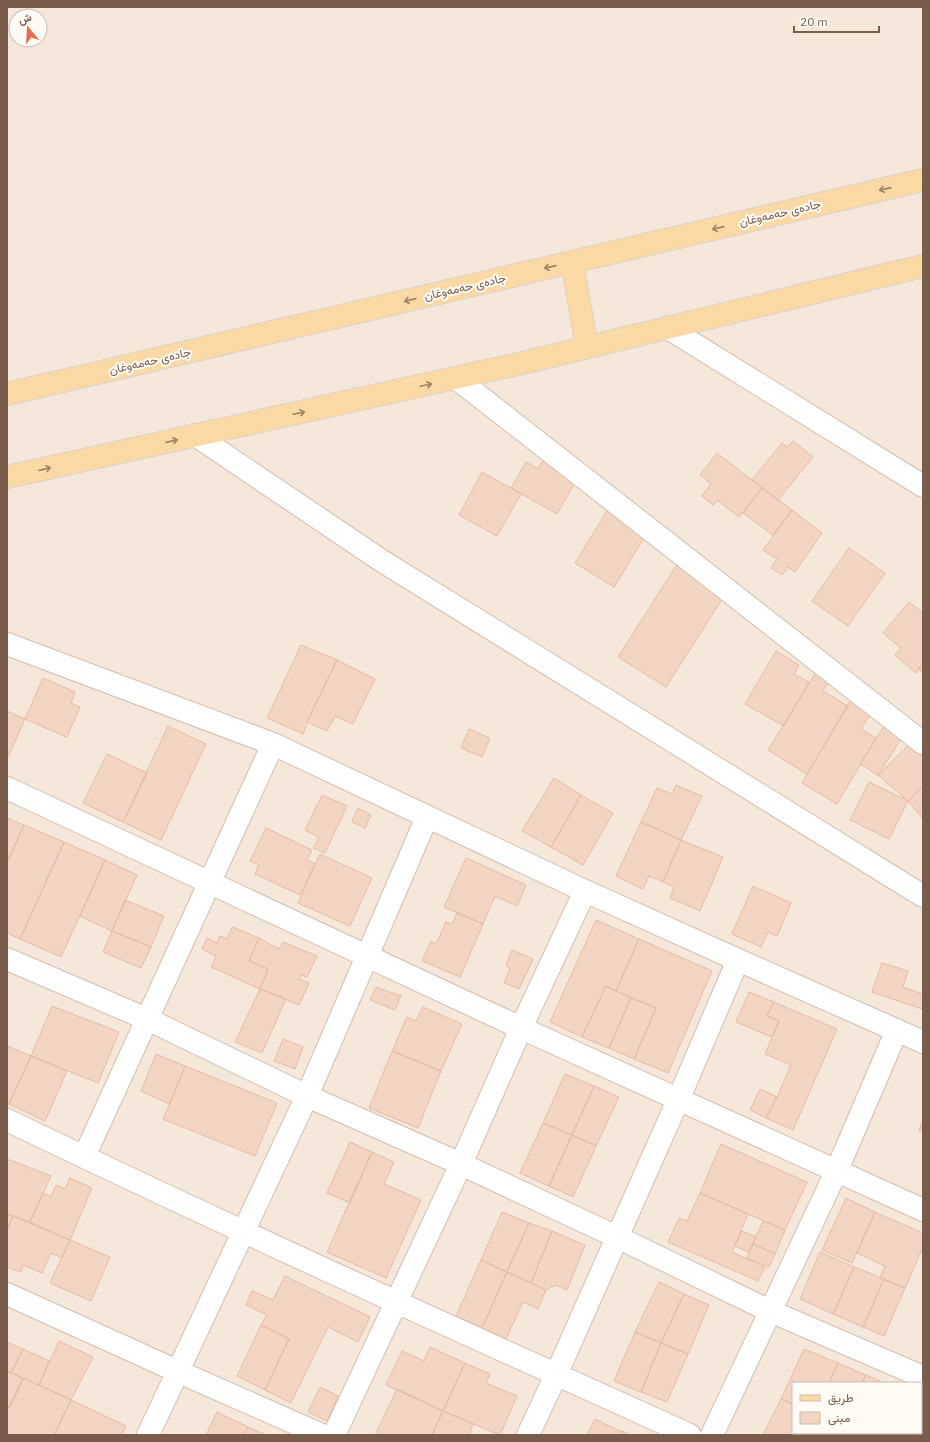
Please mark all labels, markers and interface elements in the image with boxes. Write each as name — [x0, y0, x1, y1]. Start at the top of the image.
north arrow — [8, 8, 48, 48]
scale bar — [794, 8, 879, 34]
text: ش — [16, 10, 33, 27]
text: 20 m — [800, 14, 828, 29]
one-way arrow — [879, 185, 892, 193]
street label: جادەی حەمەوغان — [737, 196, 823, 230]
one-way arrow — [711, 225, 724, 232]
one-way arrow — [544, 264, 557, 272]
street label: جادەی حەمەوغان — [422, 270, 508, 304]
one-way arrow — [404, 297, 417, 305]
street label: جادەی حەمەوغان — [107, 344, 193, 378]
one-way arrow — [419, 380, 432, 388]
one-way arrow — [292, 408, 305, 416]
one-way arrow — [165, 436, 178, 444]
one-way arrow — [38, 464, 51, 472]
legend — [792, 1382, 922, 1434]
text: طريق — [828, 1390, 854, 1406]
text: مبنى — [828, 1410, 850, 1426]

